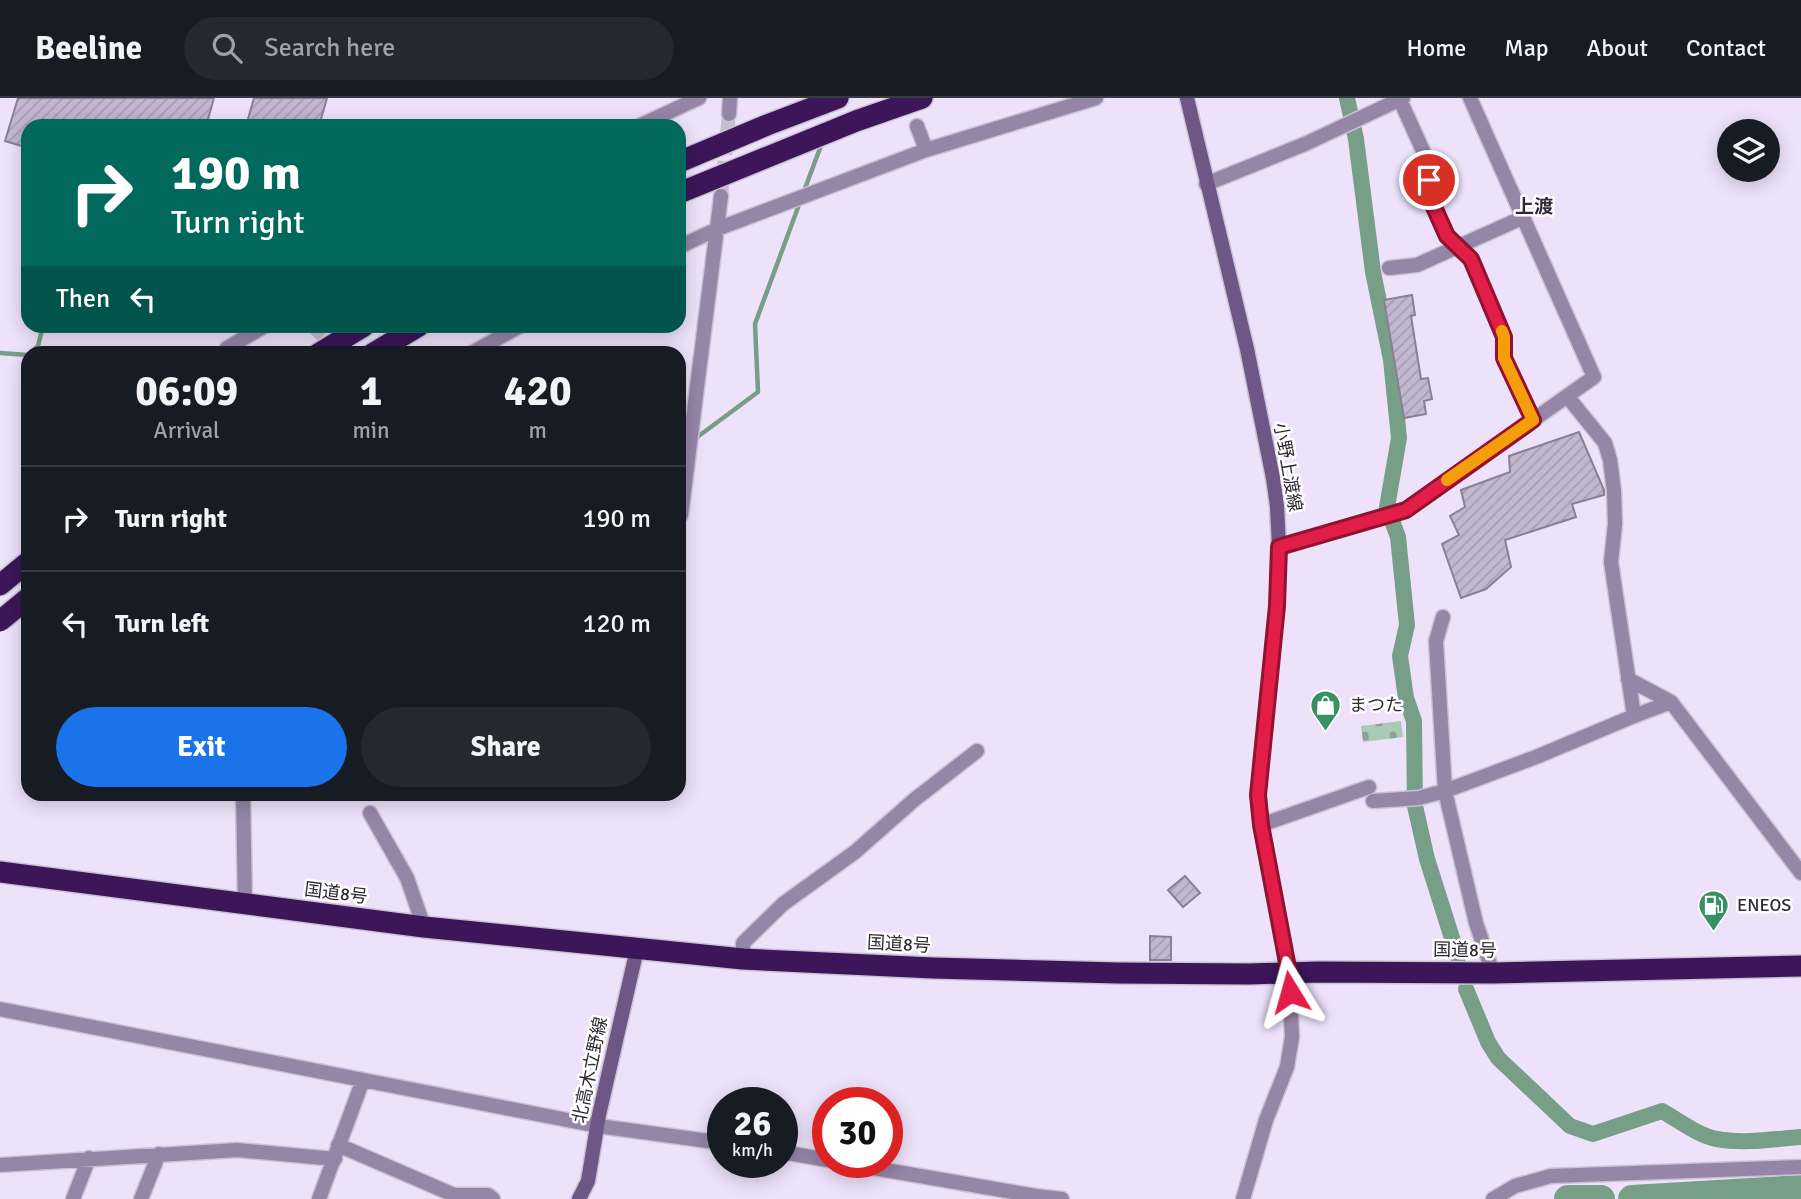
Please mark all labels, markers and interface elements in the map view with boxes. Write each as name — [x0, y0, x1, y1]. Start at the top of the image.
search box — [184, 17, 674, 80]
text: Beeline — [35, 28, 142, 69]
icon: search — [208, 29, 246, 67]
text: Search here — [264, 32, 395, 64]
text: Home — [1406, 33, 1466, 63]
text: Map — [1504, 33, 1549, 63]
text: About — [1587, 33, 1648, 63]
text: Contact — [1686, 33, 1766, 63]
map controls — [1717, 119, 1780, 182]
button: layers — [1717, 119, 1780, 182]
text: 190 m — [171, 143, 301, 203]
icon: right — [56, 147, 147, 238]
pin — [1399, 150, 1459, 210]
icon: arrive — [1410, 161, 1448, 199]
district label: 上渡 — [1515, 195, 1553, 219]
text: Turn right — [171, 203, 304, 242]
icon: left — [124, 280, 162, 318]
text: Then — [56, 283, 110, 315]
text: 06:09 — [135, 366, 238, 417]
text: 1 — [360, 366, 382, 417]
text: 420 — [504, 366, 572, 417]
text: Arrival — [154, 416, 220, 445]
text: min — [352, 416, 390, 445]
text: m — [529, 416, 547, 445]
street label: 小野上渡線 — [1269, 421, 1307, 513]
icon: right — [56, 500, 94, 538]
text: Turn right — [115, 503, 227, 535]
text: 190 m — [582, 503, 651, 535]
icon: left — [56, 605, 94, 643]
text: Turn left — [115, 608, 209, 640]
text: 120 m — [582, 608, 651, 640]
shop icon: まつた — [1309, 688, 1343, 732]
place label: まつた — [1349, 694, 1403, 716]
button: Exit — [56, 707, 347, 787]
button: Share — [361, 707, 651, 787]
street label: 国道8号 — [303, 878, 369, 908]
fuel station icon: ENEOS — [1697, 888, 1731, 932]
place label: ENEOS — [1737, 894, 1791, 916]
street label: 国道8号 — [867, 931, 931, 957]
street label: 国道8号 — [1433, 938, 1497, 962]
position arrow — [1253, 955, 1327, 1029]
street label: 北高木立野線 — [568, 1015, 612, 1125]
speed limit sign: 30 — [812, 1087, 903, 1178]
text: 26 — [734, 1102, 771, 1145]
text: km/h — [732, 1139, 773, 1161]

